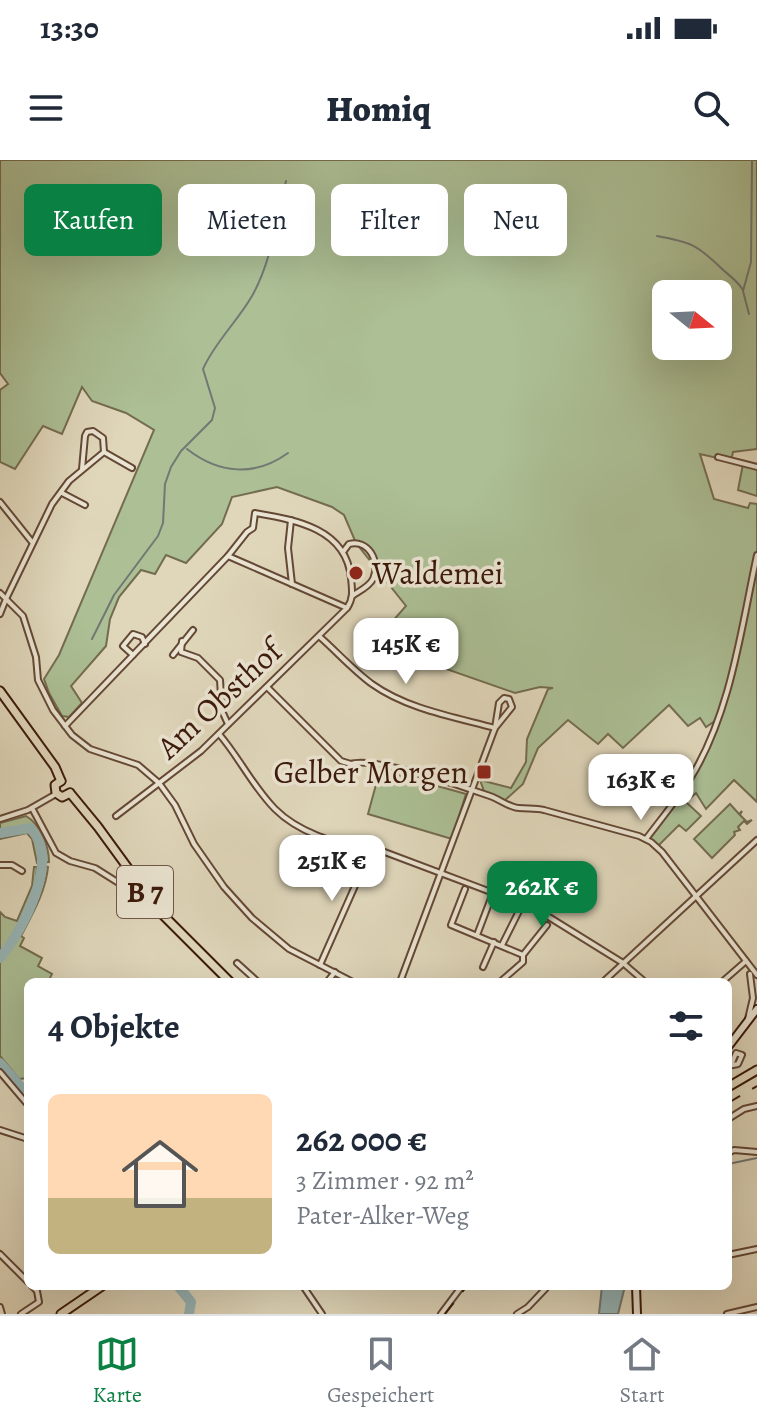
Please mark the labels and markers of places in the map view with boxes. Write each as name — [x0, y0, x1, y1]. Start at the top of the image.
place label: Waldemei — [371, 551, 504, 595]
marker: Waldemei — [347, 564, 365, 582]
pin: 145K € — [341, 618, 471, 686]
place label: Gelber Morgen — [273, 750, 468, 794]
pin: 163K € — [576, 754, 706, 822]
marker: Gelber Morgen — [475, 763, 493, 781]
pin: 251K € — [267, 835, 397, 903]
pin: 262K € — [477, 861, 607, 929]

